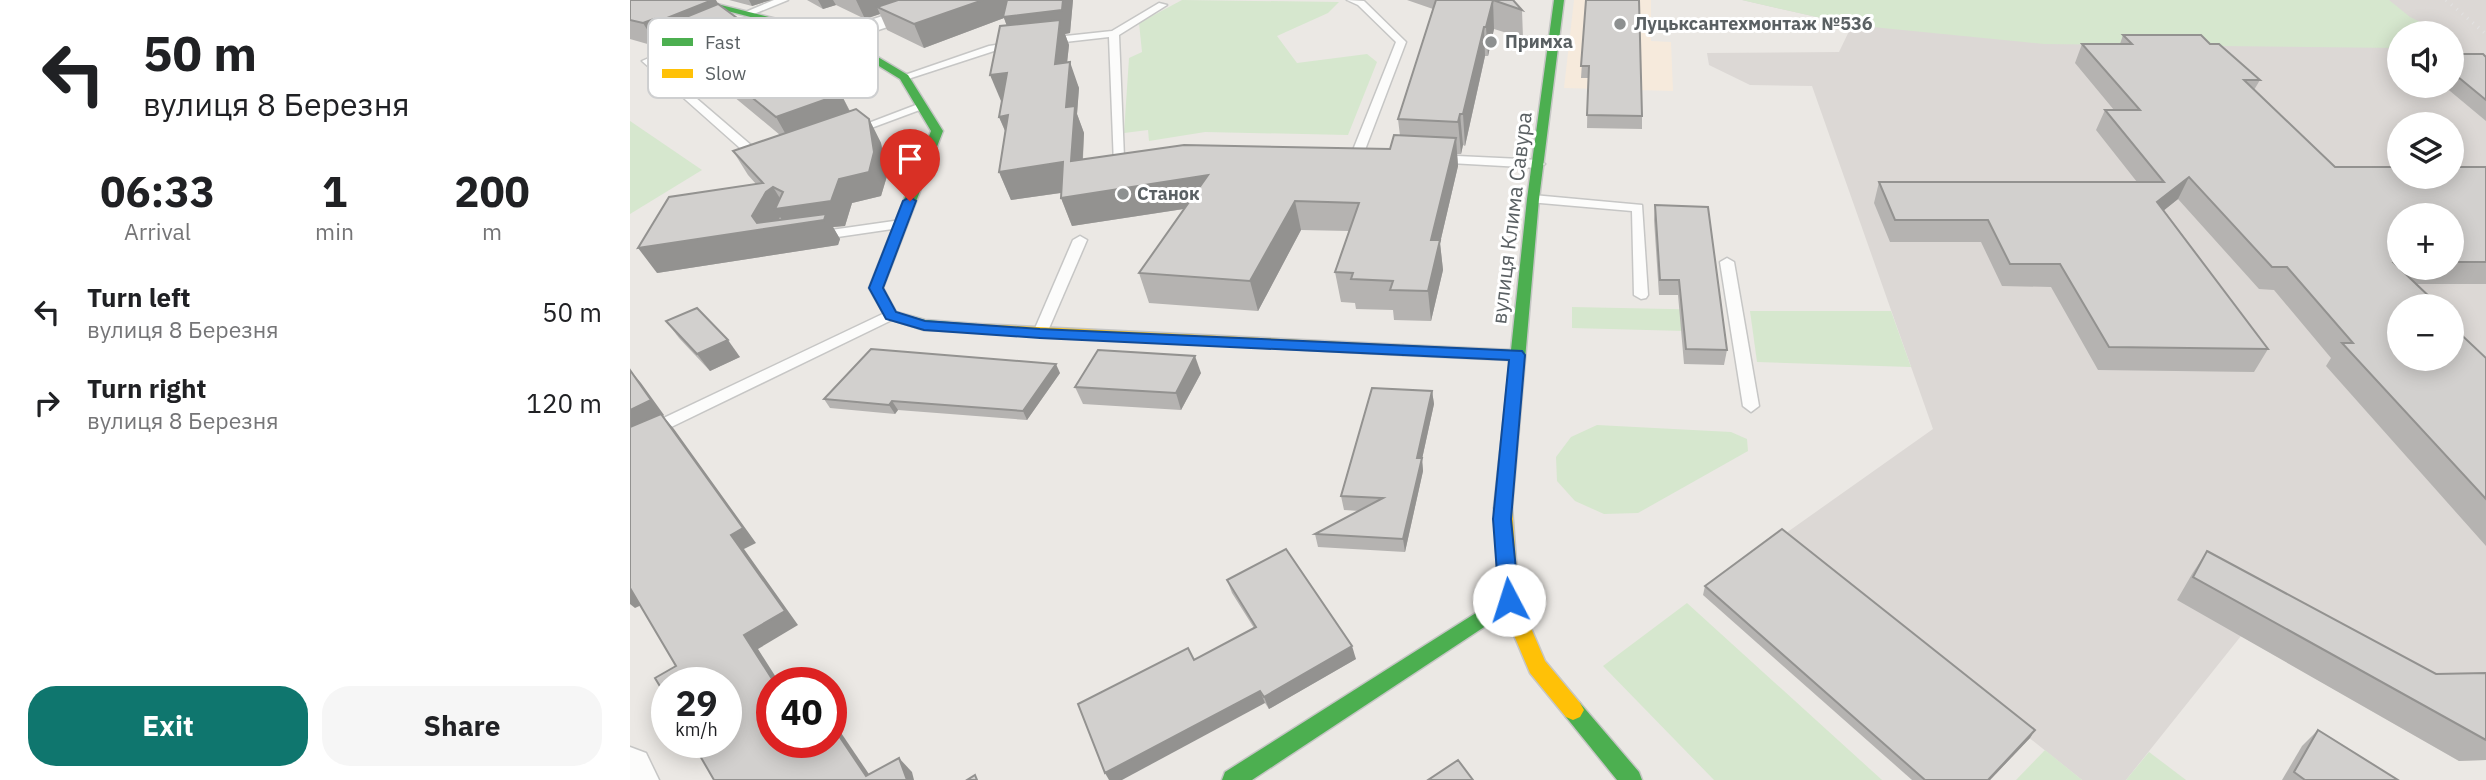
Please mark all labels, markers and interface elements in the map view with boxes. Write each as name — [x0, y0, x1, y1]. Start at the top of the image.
place label: Луцьксантехмонтаж №536 — [1634, 12, 1873, 35]
marker: Луцьксантехмонтаж №536 — [1612, 16, 1628, 32]
legend — [648, 18, 878, 98]
text: 50 m — [143, 21, 257, 84]
map controls — [2387, 21, 2464, 371]
button: sound — [2387, 21, 2464, 98]
icon: left — [28, 28, 119, 119]
text: Fast — [705, 30, 741, 54]
place label: Примха — [1505, 30, 1573, 53]
marker: Примха — [1483, 34, 1499, 50]
text: Slow — [705, 61, 746, 85]
text: вулиця 8 Березня — [143, 83, 410, 125]
street label: вулиця Клима Савура — [1484, 110, 1538, 325]
button: layers — [2387, 112, 2464, 189]
pin — [880, 129, 940, 201]
icon: arrive — [891, 140, 929, 178]
text: 06:33 — [100, 164, 215, 219]
text: 1 — [322, 164, 347, 219]
text: 200 — [454, 164, 530, 219]
place label: Станок — [1137, 182, 1200, 205]
marker: Станок — [1115, 186, 1131, 202]
button: + — [2387, 203, 2464, 280]
text: Arrival — [124, 216, 191, 246]
text: min — [315, 216, 354, 246]
text: m — [482, 216, 502, 246]
text: Turn left — [87, 280, 190, 314]
icon: left — [28, 293, 66, 331]
button: − — [2387, 294, 2464, 371]
text: 50 m — [542, 295, 602, 329]
text: вулиця 8 Березня — [87, 314, 279, 344]
text: Turn right — [87, 371, 206, 405]
icon: right — [28, 384, 66, 422]
text: 120 m — [526, 386, 602, 420]
text: вулиця 8 Березня — [87, 405, 279, 435]
position arrow — [1472, 563, 1546, 637]
speed limit sign: 40 — [756, 667, 847, 758]
text: 29 — [675, 680, 718, 726]
button: Exit — [28, 686, 308, 766]
button: Share — [322, 686, 602, 766]
text: km/h — [675, 718, 718, 741]

